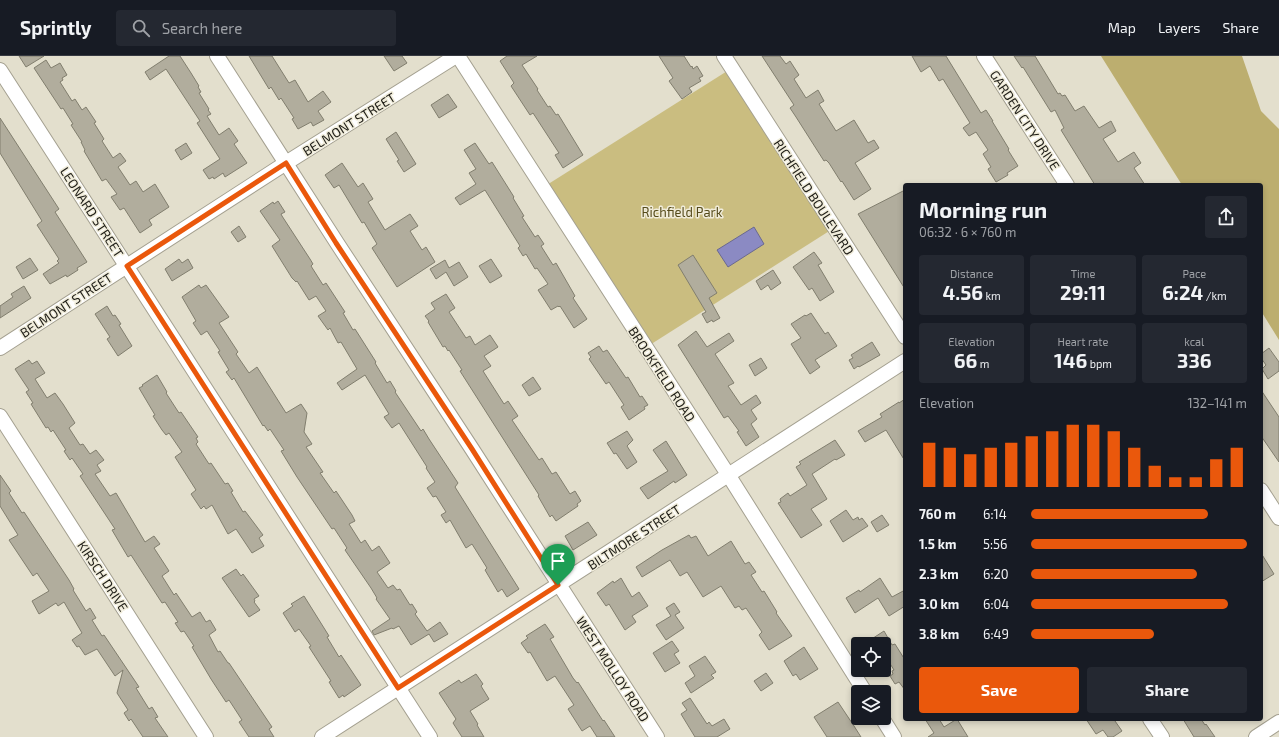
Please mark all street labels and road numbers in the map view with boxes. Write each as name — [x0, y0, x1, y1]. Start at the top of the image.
street label: GARDEN CITY DRIVE — [987, 67, 1063, 173]
street label: BELMONT STREET — [300, 89, 399, 159]
street label: RICHFIELD BOULEVARD — [771, 136, 857, 258]
street label: LEONARD STREET — [57, 164, 127, 260]
street label: BELMONT STREET — [17, 269, 115, 341]
street label: BROOKFIELD ROAD — [625, 323, 699, 425]
street label: BILTMORE STREET — [584, 501, 684, 573]
street label: KIRSCH DRIVE — [74, 538, 132, 614]
street label: WEST MOLLOY ROAD — [573, 613, 653, 725]

